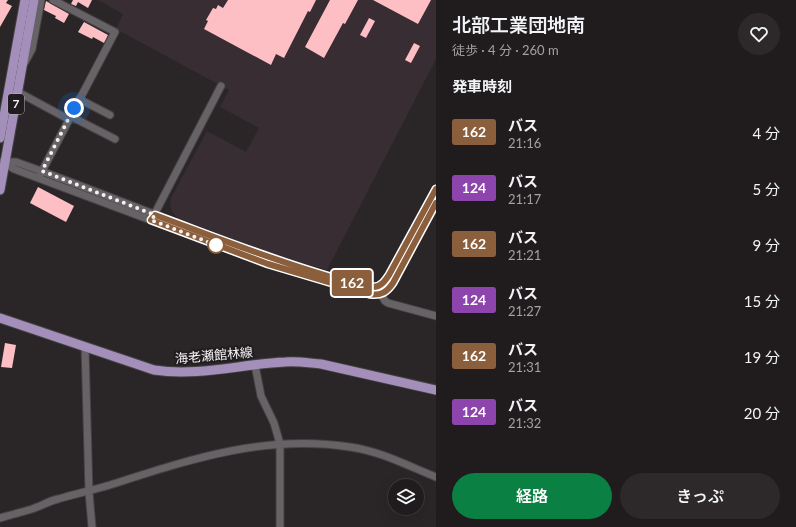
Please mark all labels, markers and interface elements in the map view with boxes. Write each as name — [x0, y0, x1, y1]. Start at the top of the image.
text: 北部工業団地南 — [452, 13, 585, 36]
button: heart — [738, 13, 780, 55]
text: 徒歩 · 4 分 · 260 m — [452, 42, 559, 58]
text: 発車時刻 — [452, 77, 512, 95]
road number: 7 — [8, 94, 24, 114]
your location — [64, 98, 84, 118]
text: バス — [508, 116, 538, 134]
text: 162 — [462, 123, 486, 140]
text: 4 分 — [752, 124, 780, 142]
text: 21:16 — [508, 135, 541, 151]
text: バス — [508, 172, 538, 190]
text: 124 — [462, 179, 486, 196]
text: 5 分 — [752, 180, 780, 198]
text: 21:17 — [508, 191, 541, 207]
text: バス — [508, 228, 538, 246]
text: 162 — [462, 235, 486, 252]
unlabelled marker — [207, 236, 225, 254]
text: 9 分 — [752, 236, 780, 254]
text: 21:21 — [508, 247, 541, 263]
line badge: 162 — [329, 270, 375, 296]
text: 162 — [340, 274, 364, 291]
text: バス — [508, 284, 538, 302]
text: 124 — [462, 291, 486, 308]
text: 15 分 — [744, 292, 780, 310]
text: 21:27 — [508, 303, 541, 319]
text: バス — [508, 340, 538, 358]
street label: 海老瀬館林線 — [174, 344, 254, 366]
text: 162 — [462, 347, 486, 364]
text: 19 分 — [744, 348, 780, 366]
text: 21:31 — [508, 359, 541, 375]
text: バス — [508, 396, 538, 414]
text: 124 — [462, 403, 486, 420]
text: 20 分 — [744, 404, 780, 422]
text: 21:32 — [508, 415, 541, 431]
button: 経路 — [452, 473, 612, 519]
button: きっぷ — [620, 473, 780, 519]
map controls — [388, 479, 424, 515]
button: layers — [388, 479, 424, 515]

